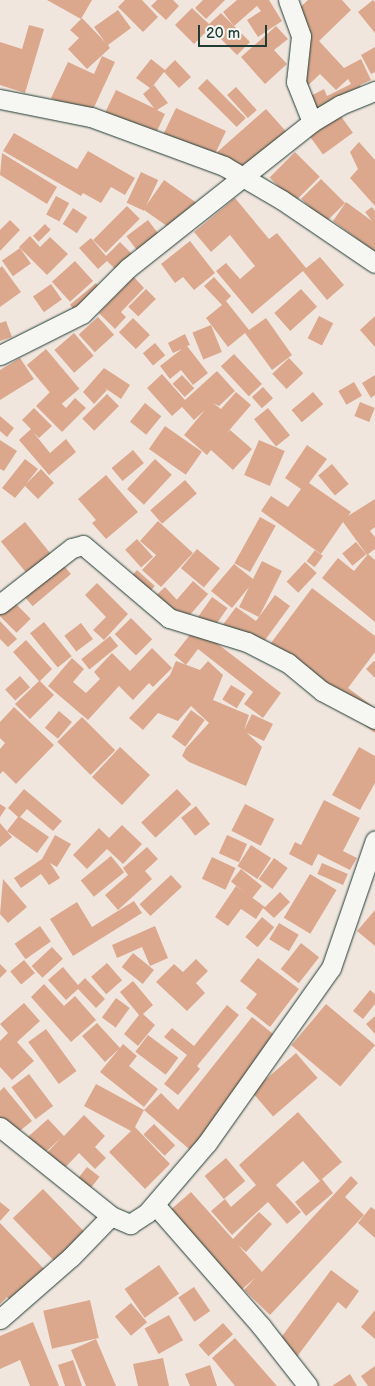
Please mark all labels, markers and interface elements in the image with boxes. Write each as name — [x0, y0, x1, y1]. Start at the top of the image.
scale bar — [200, 15, 269, 47]
text: 20 m — [206, 24, 240, 43]

